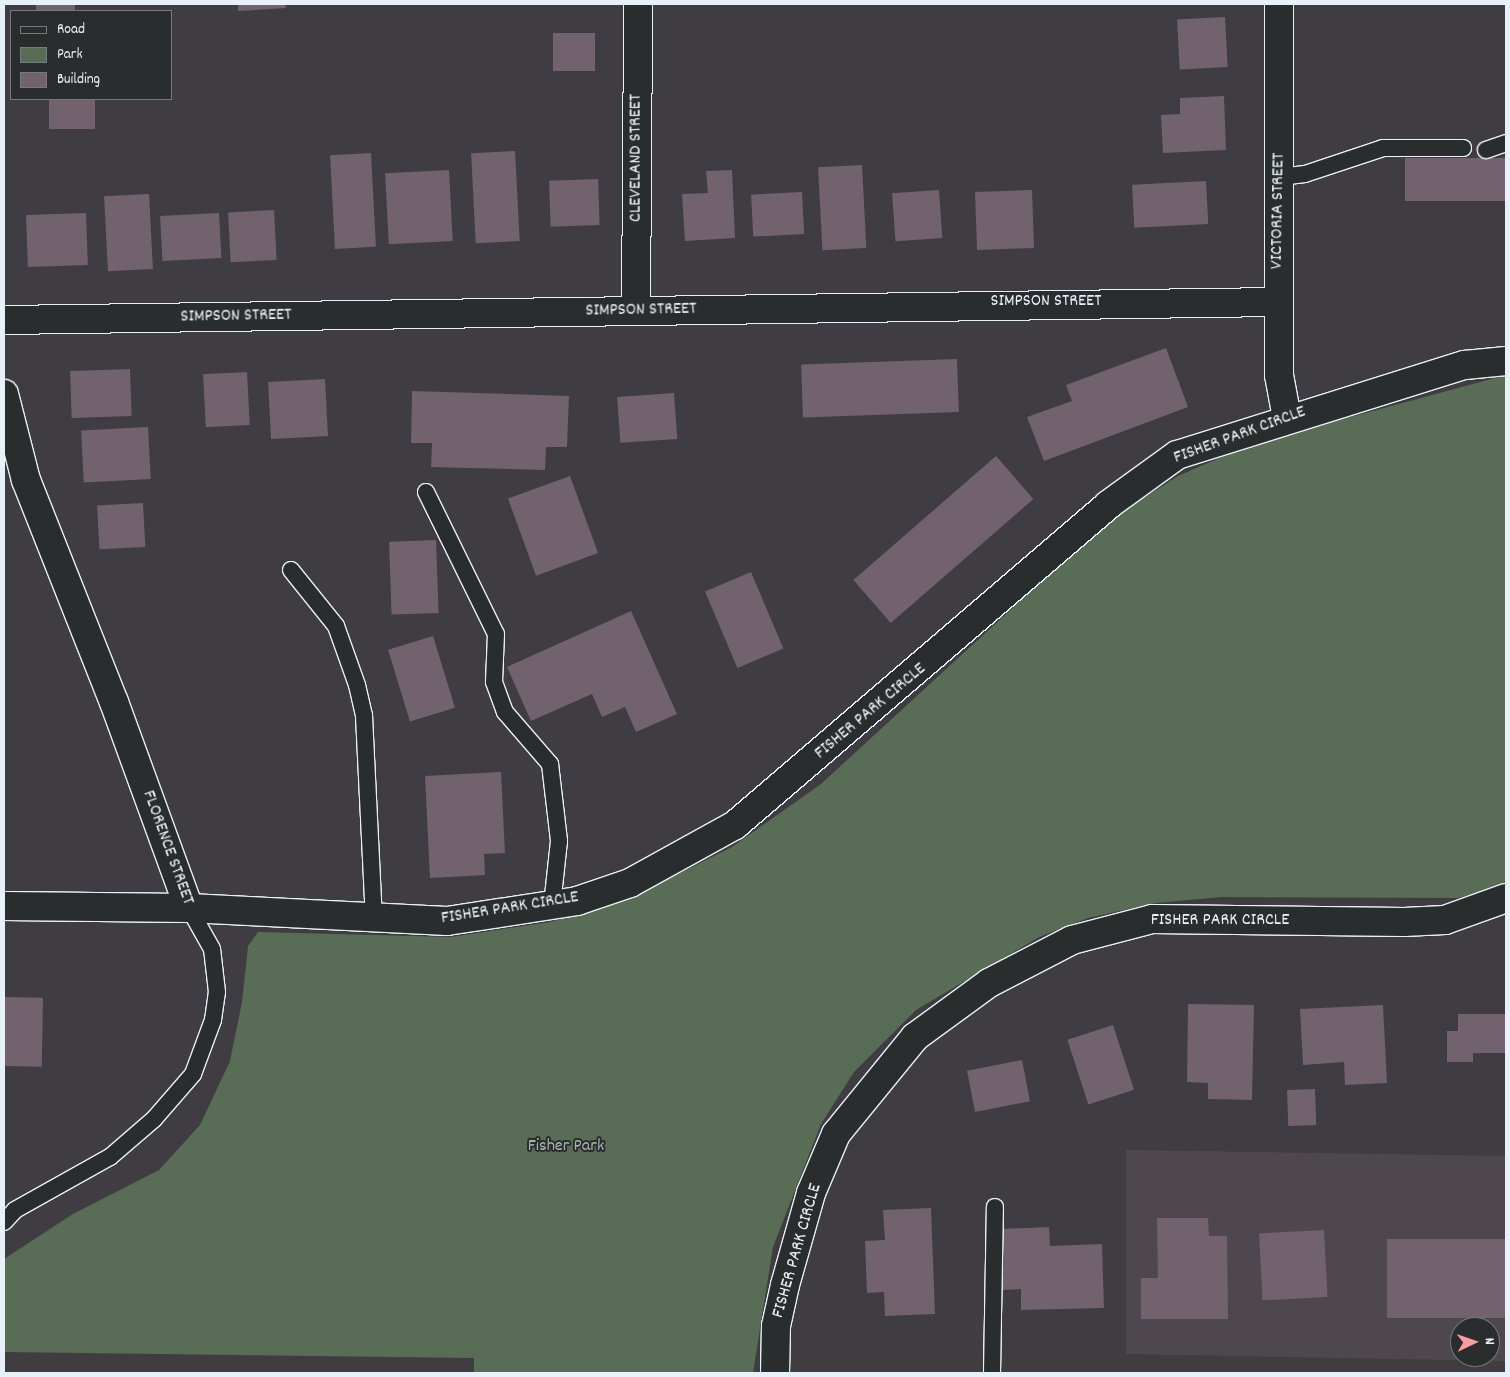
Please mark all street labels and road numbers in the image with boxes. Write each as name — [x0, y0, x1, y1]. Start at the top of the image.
street label: CLEVELAND STREET — [626, 94, 648, 222]
street label: VICTORIA STREET — [1267, 153, 1291, 269]
street label: SIMPSON STREET — [991, 291, 1101, 313]
street label: SIMPSON STREET — [585, 299, 697, 323]
street label: SIMPSON STREET — [180, 305, 292, 329]
street label: FISHER PARK CIRCLE — [1171, 402, 1309, 470]
street label: FISHER PARK CIRCLE — [811, 659, 931, 765]
street label: FLORENCE STREET — [136, 788, 198, 908]
street label: FISHER PARK CIRCLE — [440, 887, 580, 931]
street label: FISHER PARK CIRCLE — [1151, 910, 1289, 932]
street label: FISHER PARK CIRCLE — [769, 1181, 827, 1321]

